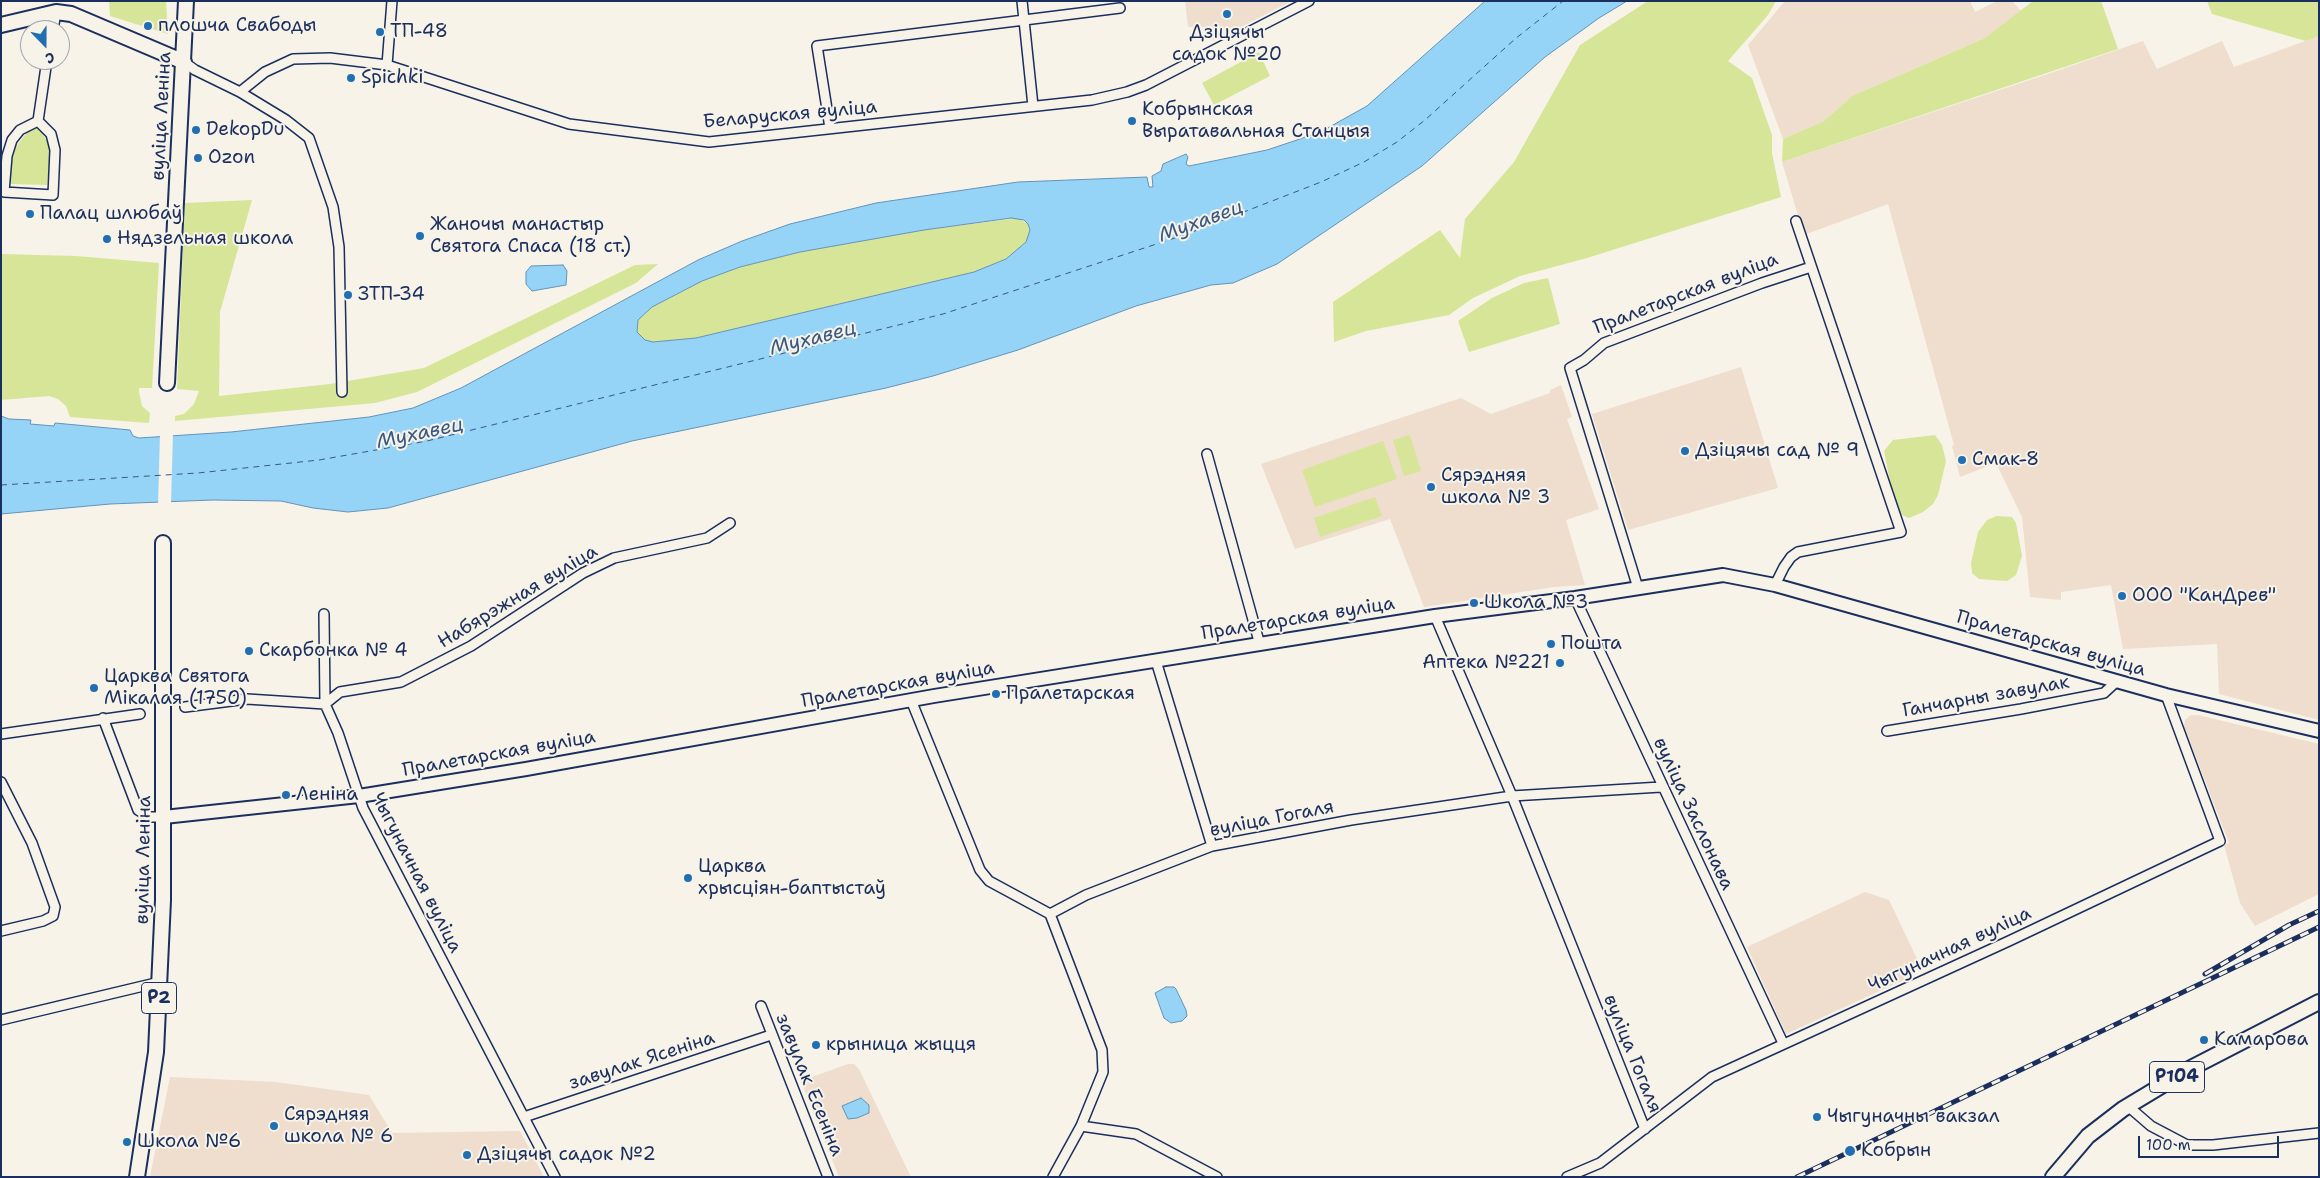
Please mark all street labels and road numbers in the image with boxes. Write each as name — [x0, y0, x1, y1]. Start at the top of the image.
street label: вуліца Леніна — [147, 51, 177, 181]
street label: Беларуская вуліца — [702, 96, 878, 134]
street label: Пралетарская вуліца — [1591, 248, 1781, 340]
street label: Набярэжная вуліца — [434, 540, 602, 654]
street label: Пралетарская вуліца — [1200, 592, 1396, 646]
street label: Пралетарская вуліца — [1954, 606, 2148, 682]
street label: Пралетарская вуліца — [800, 657, 996, 713]
street label: Ганчарны завулак — [1901, 671, 2071, 723]
street label: Пралетарская вуліца — [401, 726, 597, 782]
street label: вуліца Заслонава — [1648, 734, 1738, 894]
street label: Чыгуначная вуліца — [366, 789, 466, 957]
street label: вуліца Леніна — [131, 795, 157, 925]
street label: вуліца Гогаля — [1208, 796, 1336, 842]
street label: Чыгуначная вуліца — [1865, 902, 2035, 998]
road number: Р2 — [142, 982, 176, 1014]
street label: вуліца Гогаля — [1598, 991, 1666, 1117]
street label: завулак Есеніна — [770, 1010, 848, 1160]
street label: завулак Ясеніна — [566, 1027, 718, 1095]
road number: Р104 — [2150, 1062, 2204, 1092]

